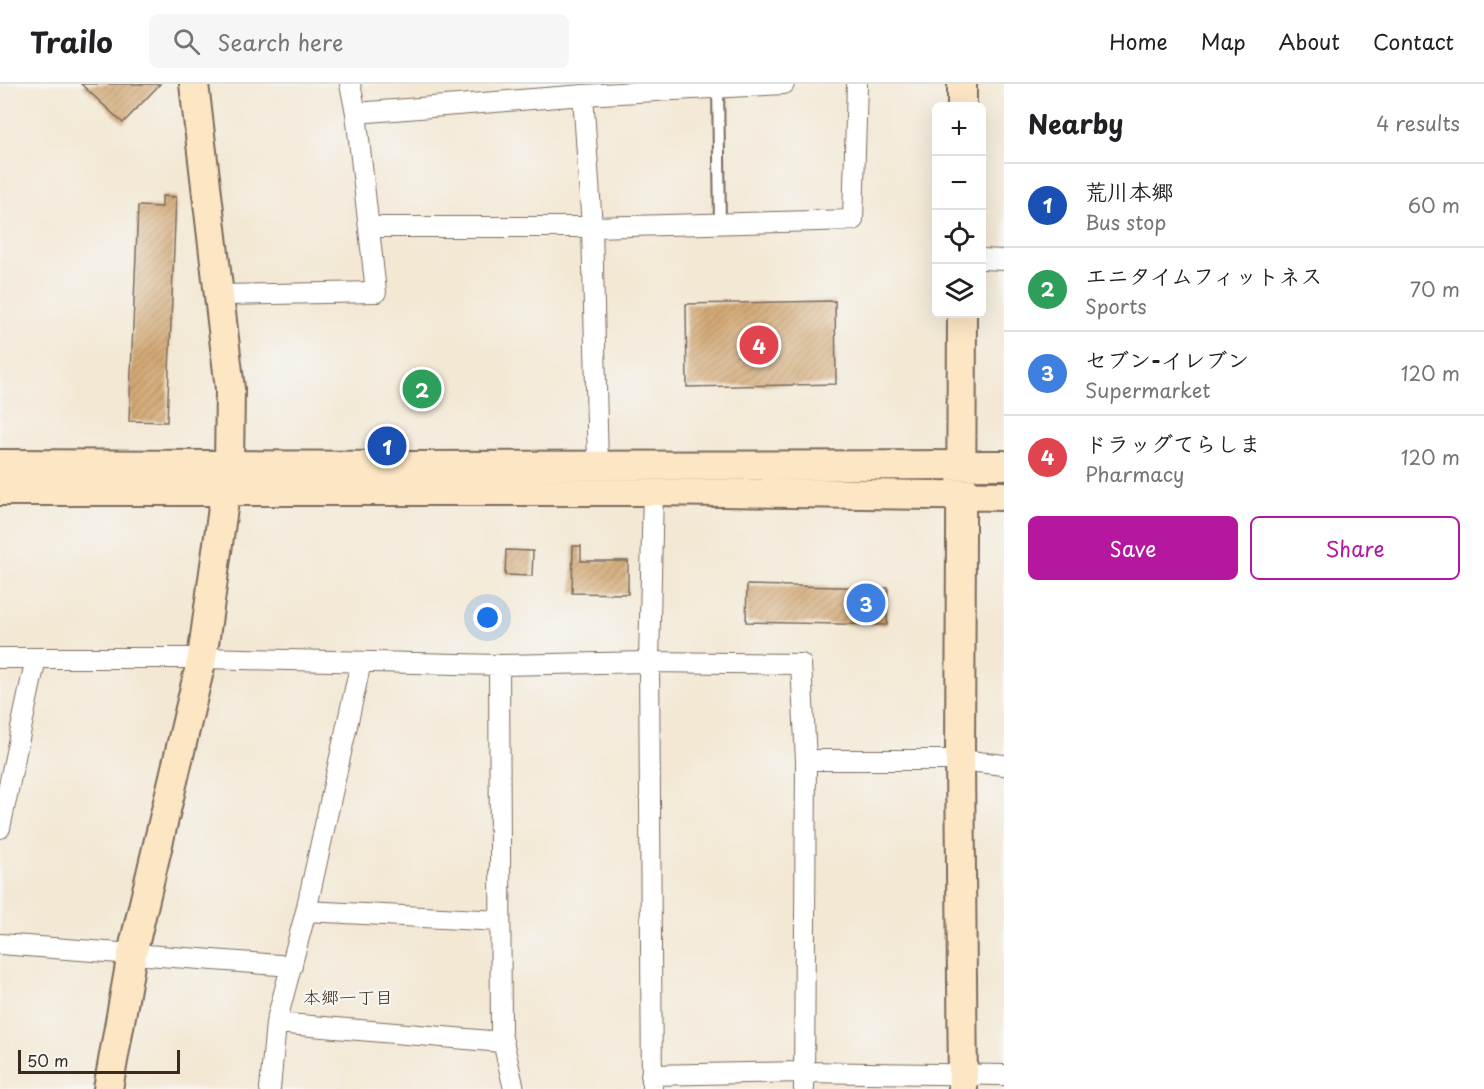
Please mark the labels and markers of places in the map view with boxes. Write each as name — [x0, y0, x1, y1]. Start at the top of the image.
pin: 4 — [740, 322, 778, 368]
pin: 2 — [402, 366, 442, 412]
pin: 1 — [368, 424, 406, 469]
pin: 3 — [846, 580, 886, 626]

